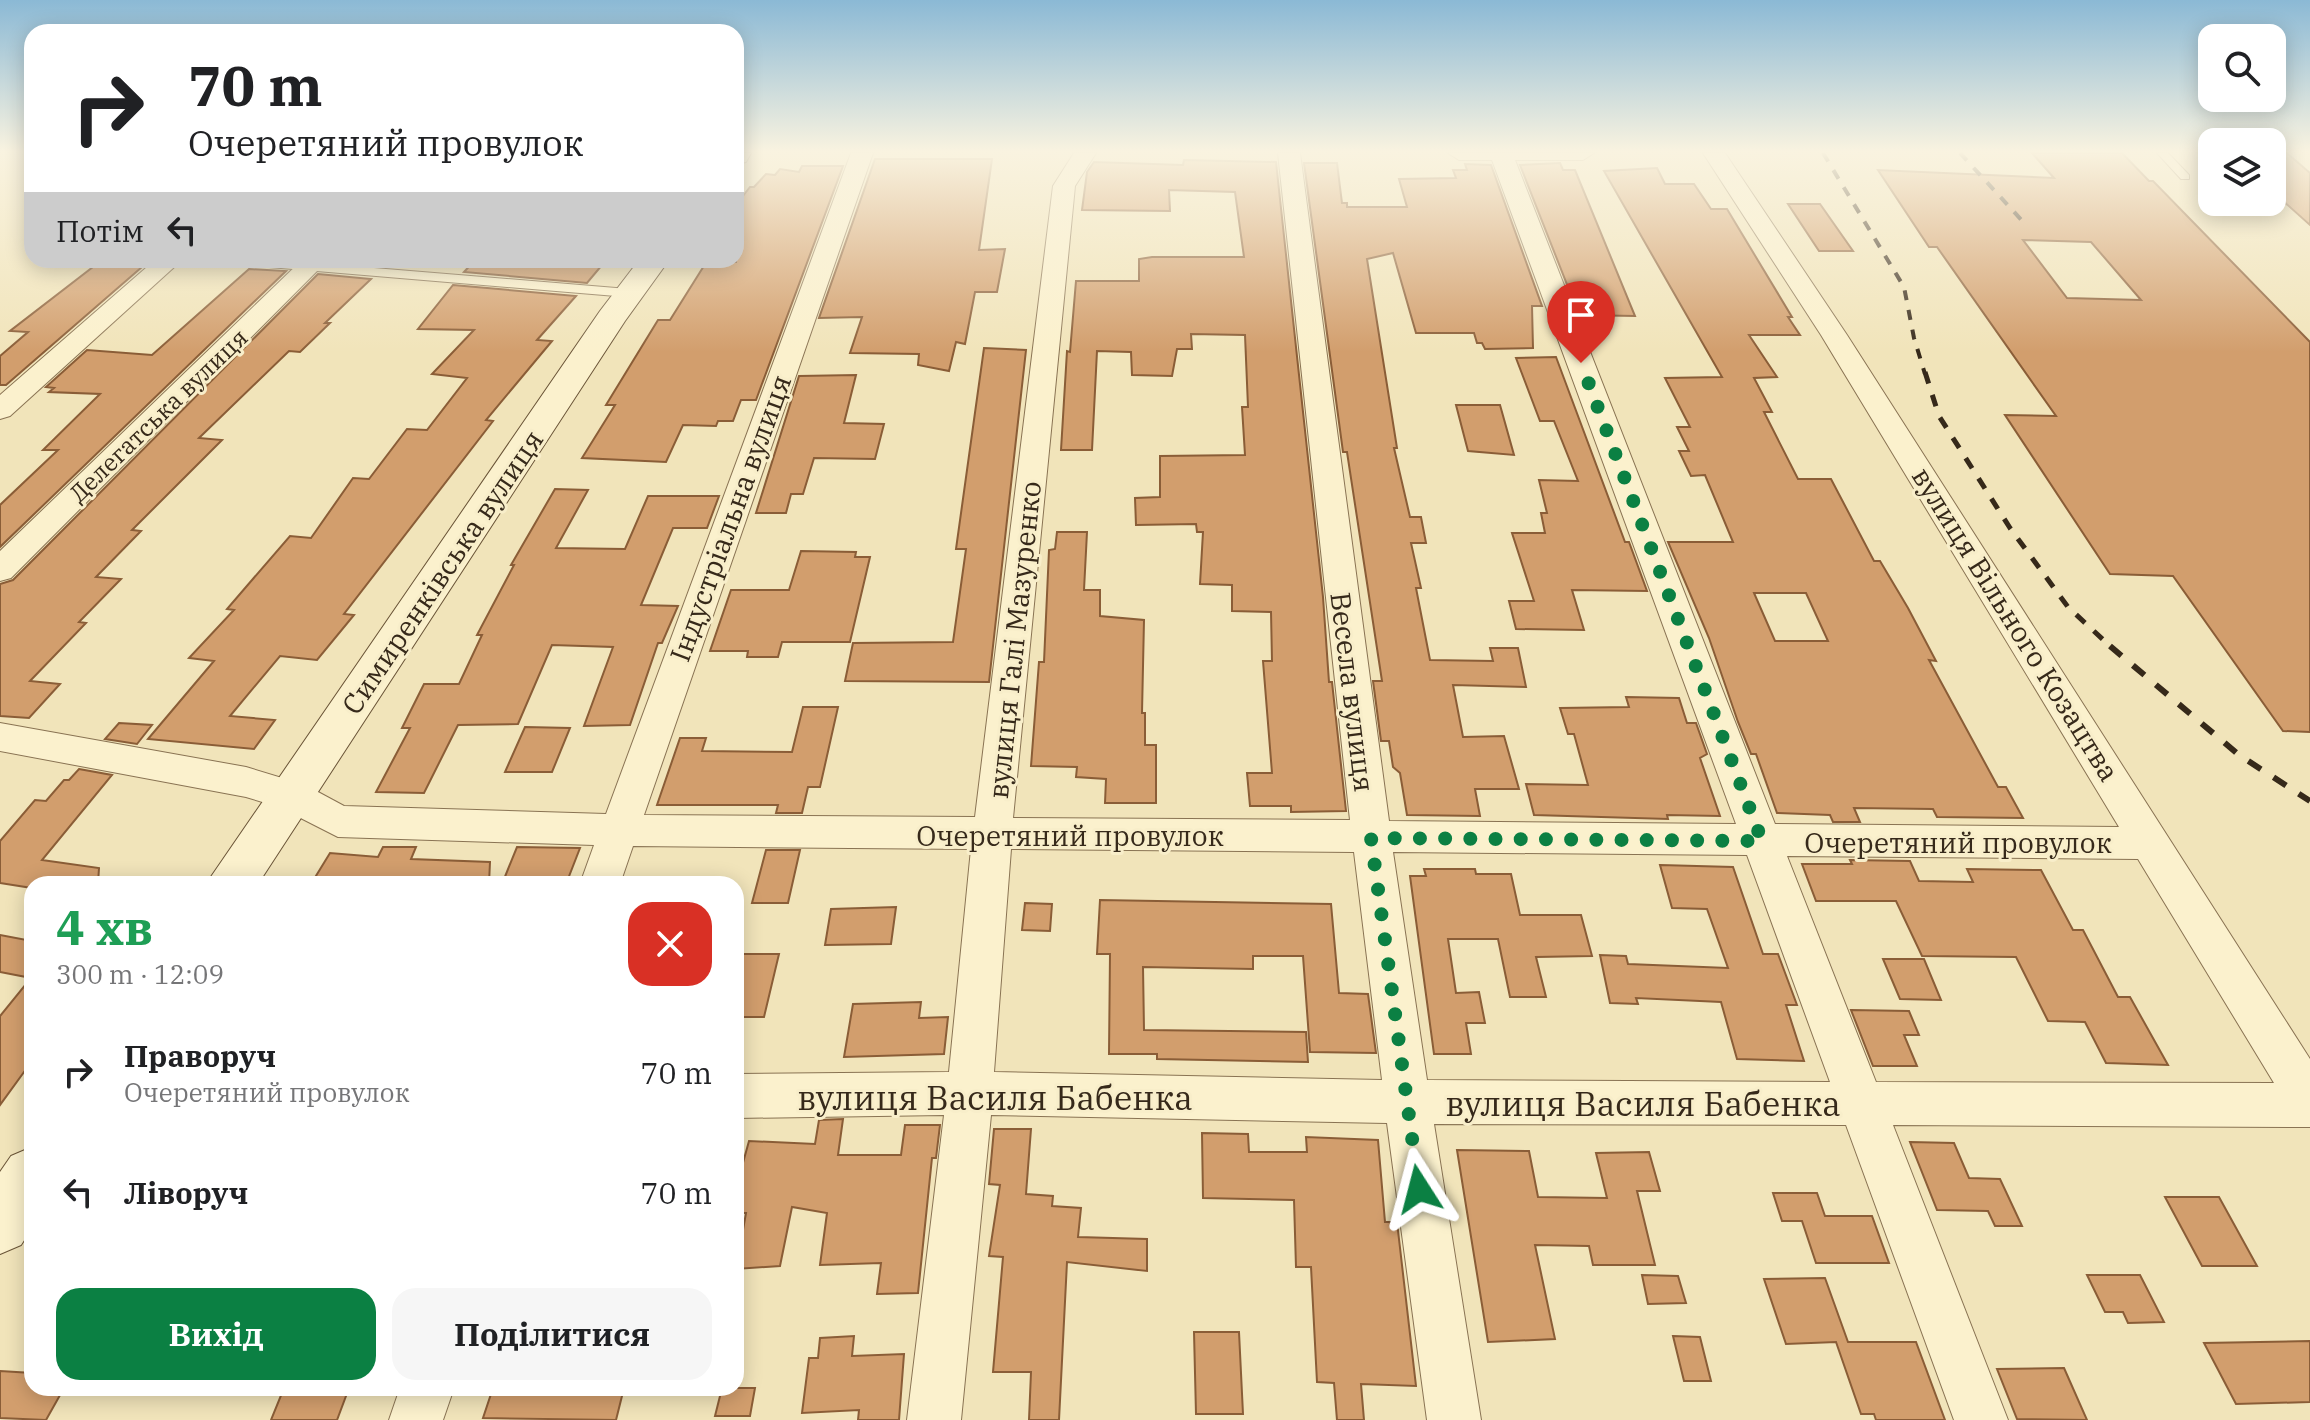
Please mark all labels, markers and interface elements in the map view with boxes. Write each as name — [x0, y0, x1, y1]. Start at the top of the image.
map controls — [2198, 24, 2286, 216]
button: search — [2198, 24, 2286, 112]
text: 70 m — [188, 49, 323, 121]
icon: right — [56, 56, 160, 160]
text: Очеретяний провулок — [188, 119, 583, 166]
button: layers — [2198, 128, 2286, 216]
icon: left — [160, 208, 204, 252]
text: Потім — [56, 211, 144, 250]
pin — [1547, 281, 1615, 363]
icon: arrive — [1559, 293, 1603, 337]
street label: Делегатська вулиця — [62, 321, 254, 509]
street label: Індустріальна вулиця — [661, 369, 799, 667]
street label: Симиренківська вулиця — [333, 423, 551, 721]
street label: вулиця Вільного Козацтва — [1904, 460, 2128, 788]
street label: вулиця Галі Мазуренко — [979, 479, 1049, 801]
street label: Весела вулиця — [1322, 590, 1384, 794]
street label: Очеретяний провулок — [916, 817, 1224, 854]
street label: Очеретяний провулок — [1804, 824, 2112, 861]
text: 4 хв — [56, 896, 153, 958]
button: close — [628, 902, 712, 986]
text: 300 m · 12:09 — [56, 957, 224, 991]
text: Праворуч — [124, 1036, 276, 1075]
icon: right — [56, 1050, 100, 1094]
text: 70 m — [640, 1053, 712, 1092]
text: Очеретяний провулок — [124, 1075, 410, 1109]
street label: вулиця Василя Бабенка — [797, 1075, 1193, 1119]
street label: вулиця Василя Бабенка — [1445, 1081, 1841, 1125]
position arrow — [1377, 1147, 1461, 1231]
icon: left — [56, 1170, 100, 1214]
text: Ліворуч — [124, 1173, 248, 1212]
text: 70 m — [640, 1173, 712, 1212]
button: Вихід — [56, 1288, 376, 1380]
button: Поділитися — [392, 1288, 712, 1380]

